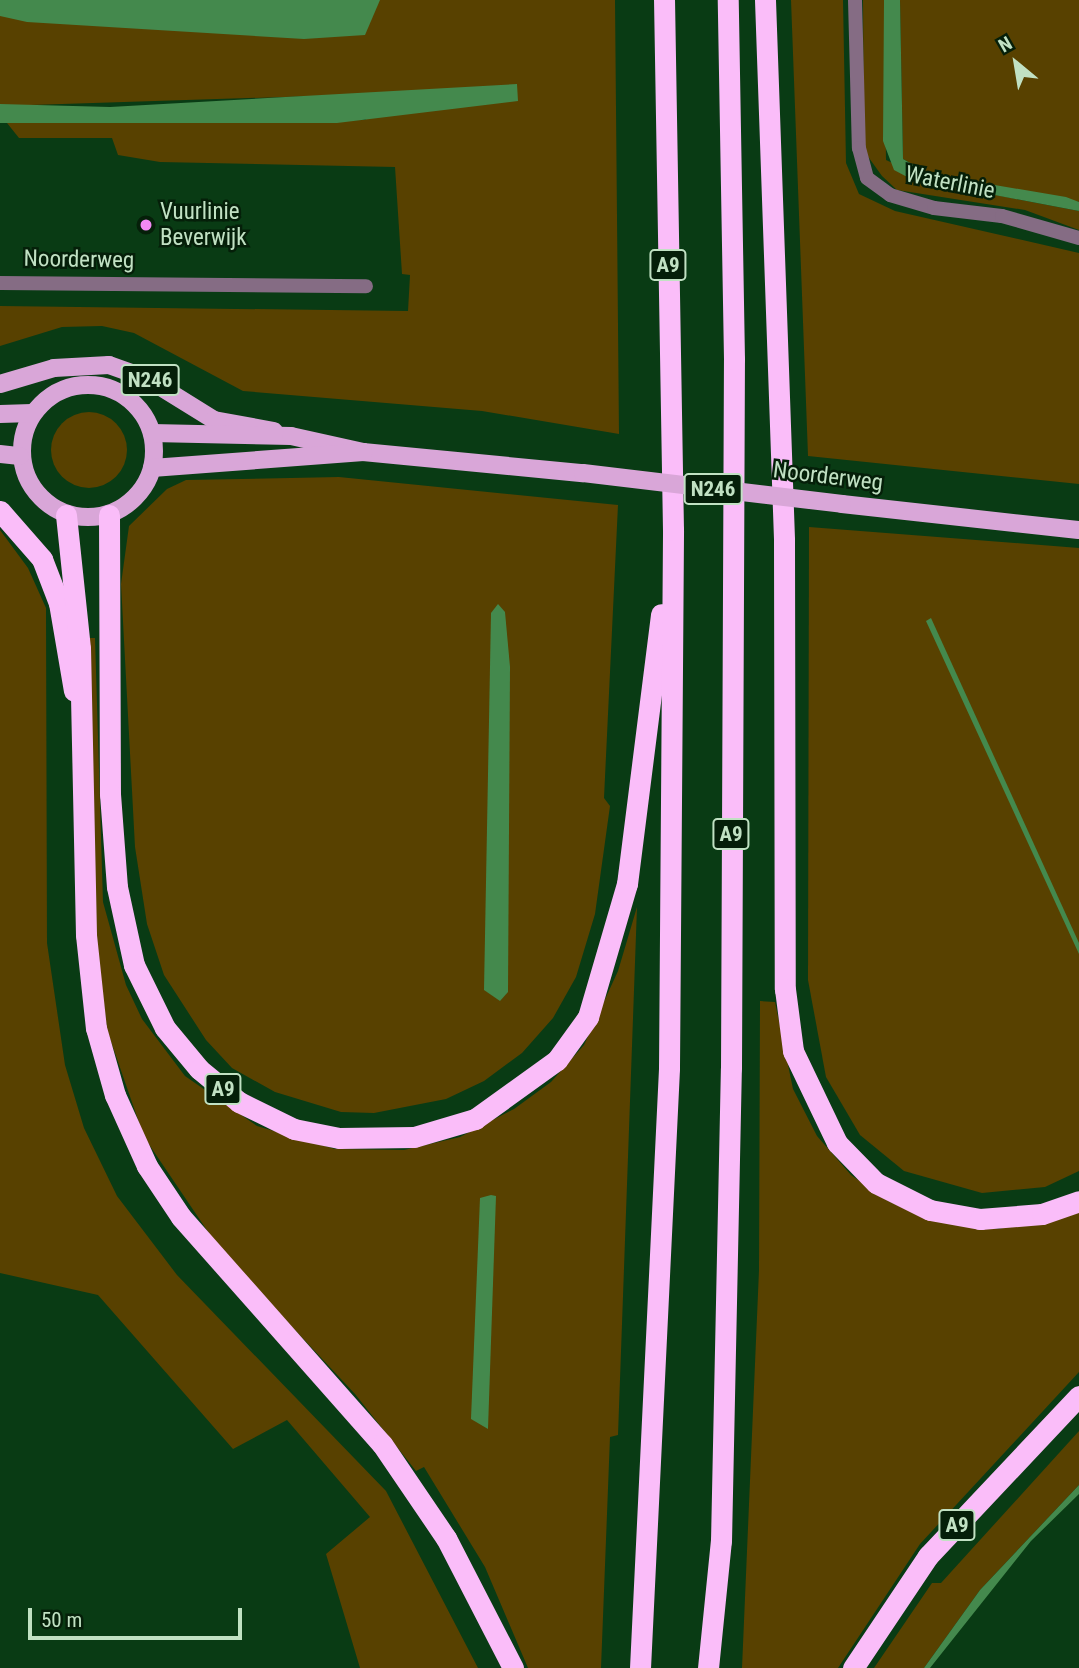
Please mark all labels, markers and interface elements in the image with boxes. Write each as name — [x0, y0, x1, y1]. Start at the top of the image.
north arrow — [981, 28, 1051, 98]
text: N — [994, 32, 1016, 57]
street label: Waterlinie — [903, 161, 997, 205]
place label: Vuurlinie Beverwijk — [160, 198, 247, 252]
marker: Vuurlinie Beverwijk — [138, 217, 154, 233]
street label: Noorderweg — [23, 245, 135, 275]
road number: A9 — [649, 247, 687, 282]
road number: N246 — [120, 362, 180, 398]
street label: Noorderweg — [771, 457, 885, 497]
road number: N246 — [683, 472, 743, 506]
road number: A9 — [712, 816, 750, 852]
road number: A9 — [204, 1072, 242, 1106]
road number: A9 — [938, 1508, 976, 1542]
scale bar — [32, 1594, 245, 1638]
text: 50 m — [41, 1608, 82, 1632]

